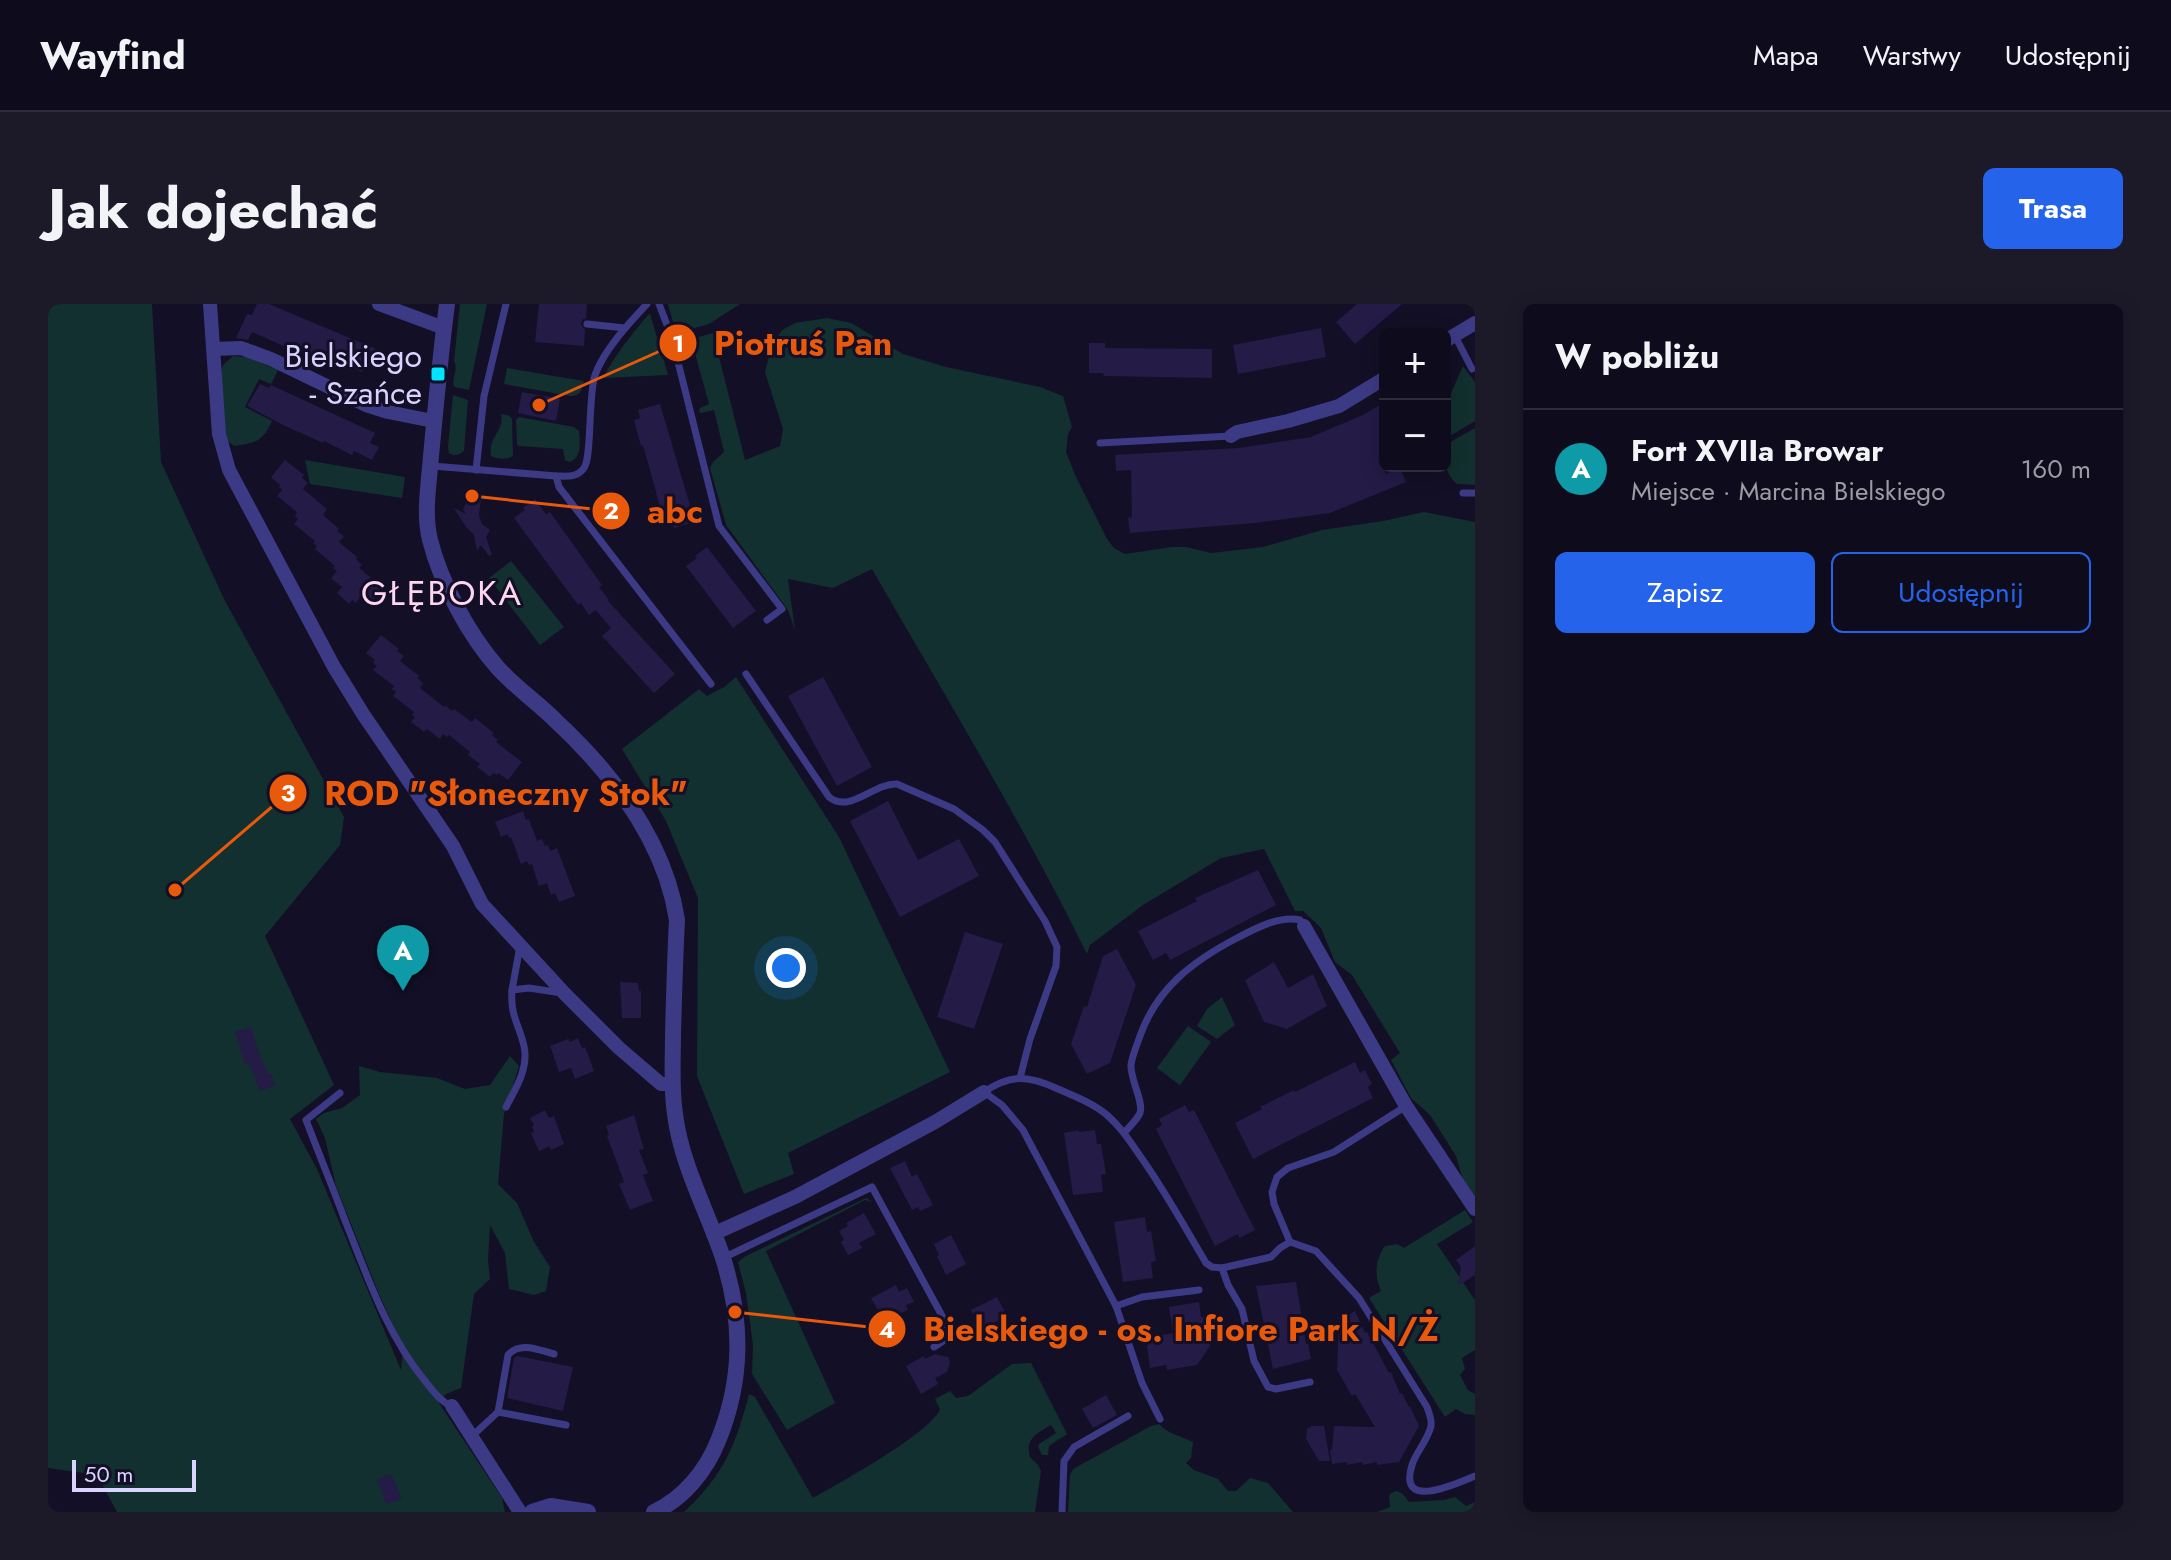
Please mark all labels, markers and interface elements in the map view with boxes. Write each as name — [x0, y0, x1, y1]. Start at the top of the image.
text: Wayfind — [40, 28, 186, 83]
text: Mapa — [1753, 35, 1819, 76]
text: Warstwy — [1863, 35, 1961, 76]
text: Udostępnij — [2005, 35, 2131, 76]
text: Jak dojechać — [48, 168, 378, 249]
button: Trasa — [1983, 168, 2123, 249]
callout: Piotruś Pan — [658, 314, 908, 372]
text: Piotruś Pan — [714, 319, 892, 368]
text: 1 — [672, 326, 684, 361]
map controls — [1379, 328, 1451, 472]
button: + — [1379, 328, 1451, 400]
text: W pobliżu — [1555, 332, 1719, 381]
place label: Bielskiego - Szańce — [284, 333, 422, 416]
marker: Bielskiego - Szańce — [429, 365, 447, 383]
button: − — [1379, 400, 1451, 472]
text: Fort XVIIa Browar — [1631, 429, 1884, 472]
text: A — [1571, 450, 1591, 488]
text: 160 m — [2021, 450, 2091, 488]
text: Miejsce · Marcina Bielskiego — [1631, 472, 1945, 510]
callout: abc — [591, 482, 719, 540]
text: abc — [647, 487, 703, 536]
text: 2 — [603, 493, 619, 528]
button: Zapisz — [1555, 552, 1815, 633]
button: Udostępnij — [1831, 552, 2091, 633]
district label: GŁĘBOKA — [361, 569, 523, 618]
callout: ROD "Słoneczny Stok" — [268, 764, 704, 822]
text: ROD "Słoneczny Stok" — [324, 769, 688, 818]
text: 3 — [281, 775, 296, 810]
pin: A — [377, 925, 429, 991]
your location — [766, 948, 806, 988]
callout: Bielskiego - os. Infiore Park N/Ż — [867, 1300, 1455, 1358]
text: Bielskiego - os. Infiore Park N/Ż — [923, 1305, 1439, 1354]
text: 4 — [879, 1312, 895, 1347]
scale bar — [72, 1456, 196, 1492]
text: 50 m — [84, 1458, 133, 1490]

